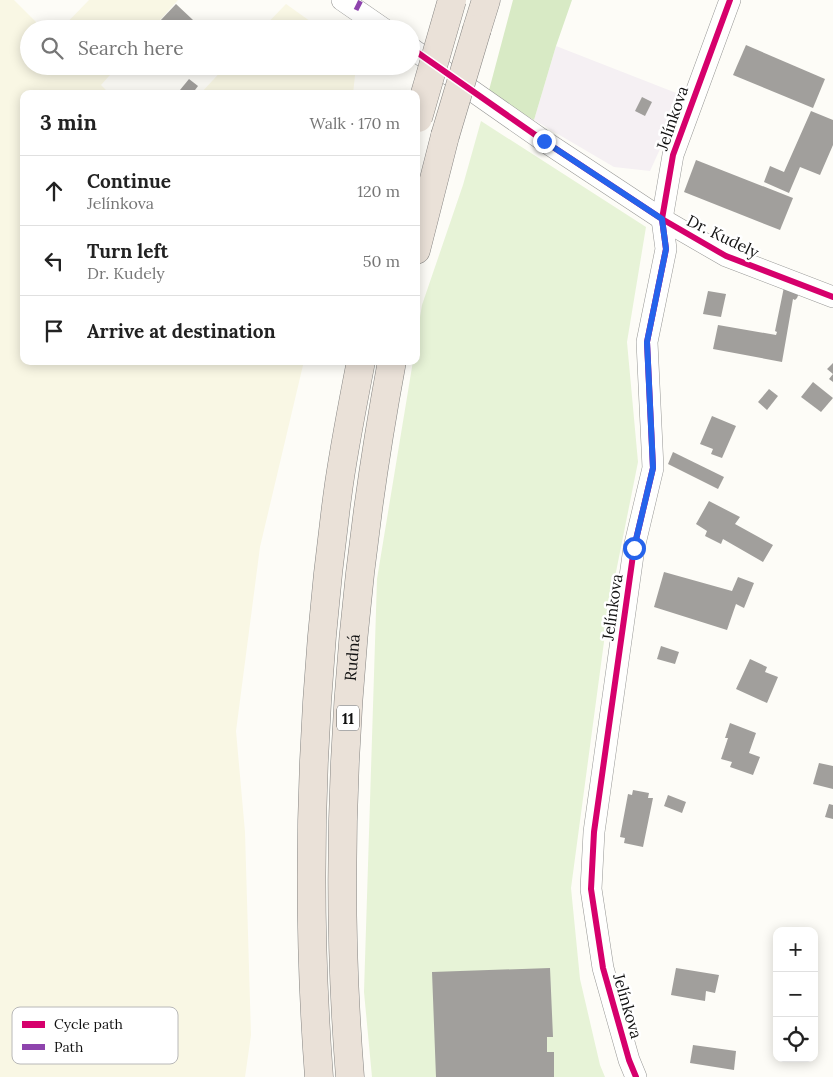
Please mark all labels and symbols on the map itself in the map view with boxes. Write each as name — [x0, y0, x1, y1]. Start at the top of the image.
street label: Jelínkova — [651, 83, 692, 154]
route end — [533, 130, 556, 153]
street label: Dr. Kudely — [684, 210, 763, 262]
route start — [623, 537, 646, 560]
street label: Jelínkova — [597, 572, 627, 643]
street label: Rudná — [340, 633, 364, 682]
road number: 11 — [337, 706, 359, 730]
street label: Jelínkova — [609, 970, 647, 1041]
legend — [12, 1007, 178, 1064]
text: Cycle path — [54, 1015, 123, 1033]
text: Path — [54, 1038, 83, 1056]

